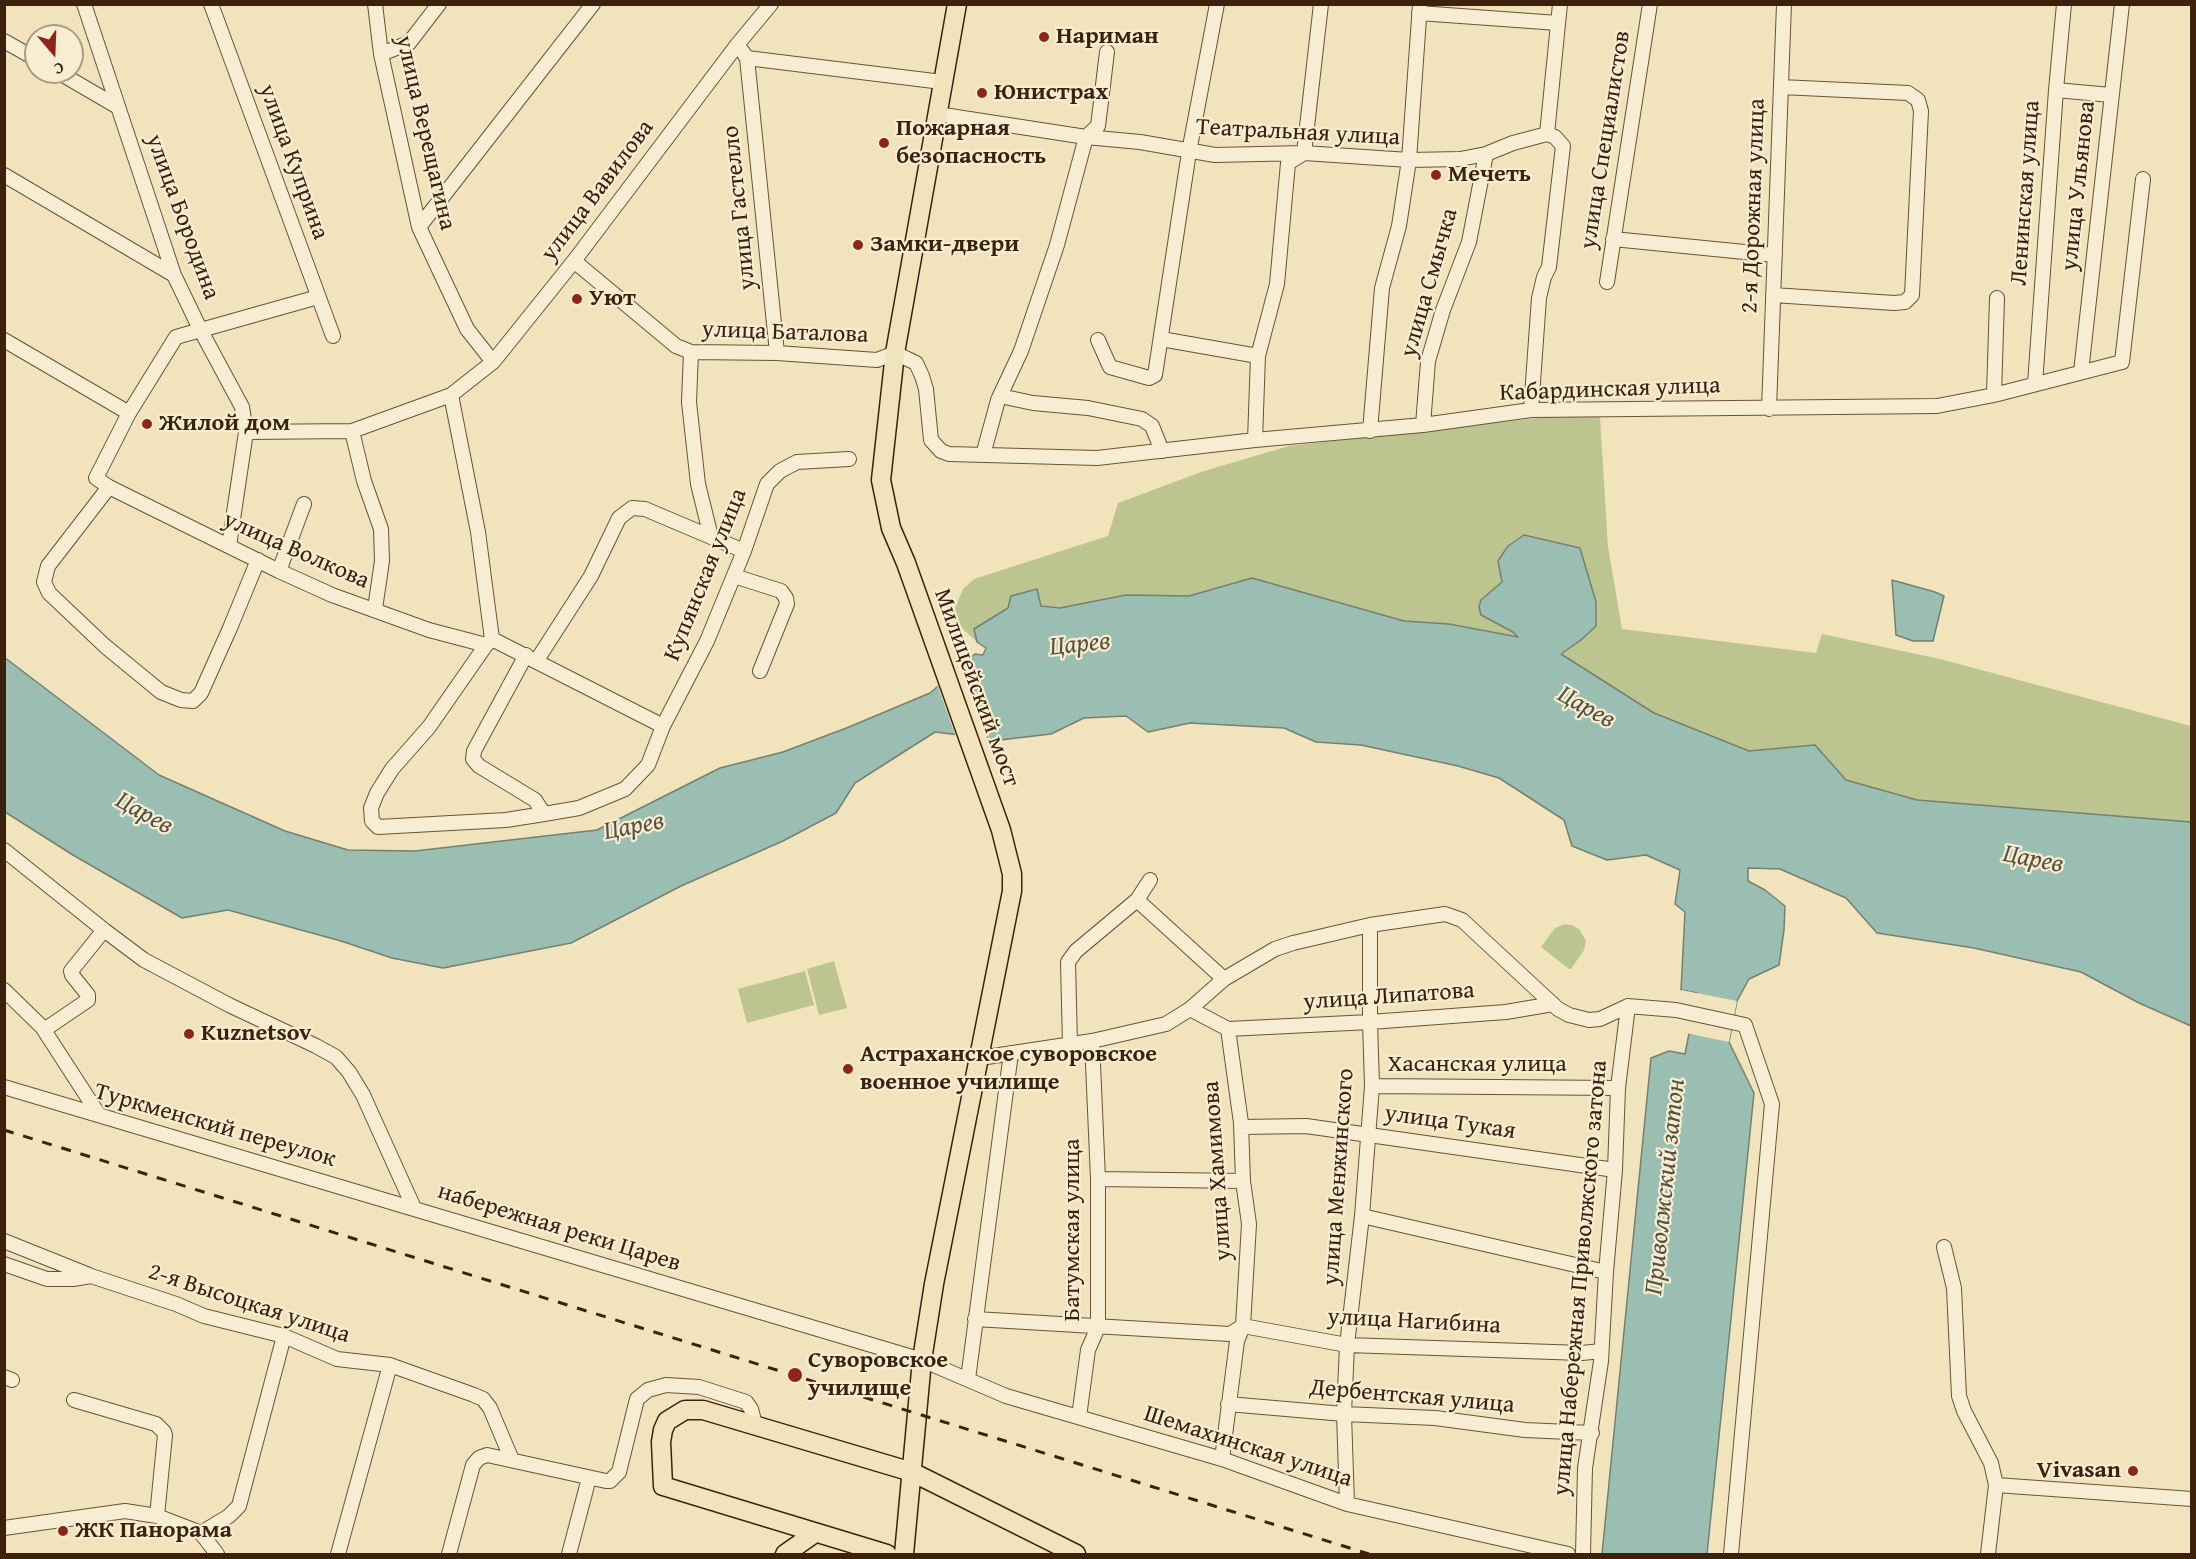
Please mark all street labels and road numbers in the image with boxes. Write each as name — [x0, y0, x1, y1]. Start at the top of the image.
street label: улица Специалистов — [1574, 29, 1638, 251]
street label: улица Верещагина — [389, 33, 461, 233]
street label: улица Куприна — [252, 80, 334, 244]
street label: 2-я Дорожная улица — [1736, 98, 1772, 314]
street label: Ленинская улица — [2005, 99, 2047, 287]
street label: улица Ульянова — [2056, 100, 2102, 272]
street label: Театральная улица — [1195, 113, 1401, 153]
street label: улица Вавилова — [535, 115, 661, 267]
street label: улица Гастелло — [717, 124, 763, 292]
street label: улица Бородина — [139, 130, 225, 304]
street label: улица Смычка — [1395, 205, 1465, 361]
street label: улица Баталова — [701, 316, 869, 350]
street label: Кабардинская улица — [1499, 372, 1721, 408]
street label: Купянская улица — [658, 485, 754, 665]
street label: улица Волкова — [218, 506, 374, 596]
street label: Милицейский мост — [927, 585, 1025, 791]
street label: улица Липатова — [1302, 977, 1476, 1017]
street label: Хасанская улица — [1387, 1051, 1567, 1079]
street label: улица Набережная Приволжского затона — [1548, 1059, 1614, 1497]
street label: улица Менжинского — [1317, 1067, 1361, 1287]
street label: Туркменский переулок — [91, 1078, 339, 1174]
street label: улица Хамимова — [1197, 1080, 1239, 1262]
street label: улица Тукая — [1383, 1100, 1517, 1146]
street label: Батумская улица — [1059, 1139, 1087, 1321]
street label: набережная реки Царев — [434, 1177, 684, 1279]
street label: 2-я Высоцкая улица — [145, 1258, 353, 1350]
street label: улица Нагибина — [1326, 1303, 1502, 1341]
street label: Дербентская улица — [1308, 1374, 1516, 1420]
street label: Шемахинская улица — [1140, 1400, 1356, 1494]

